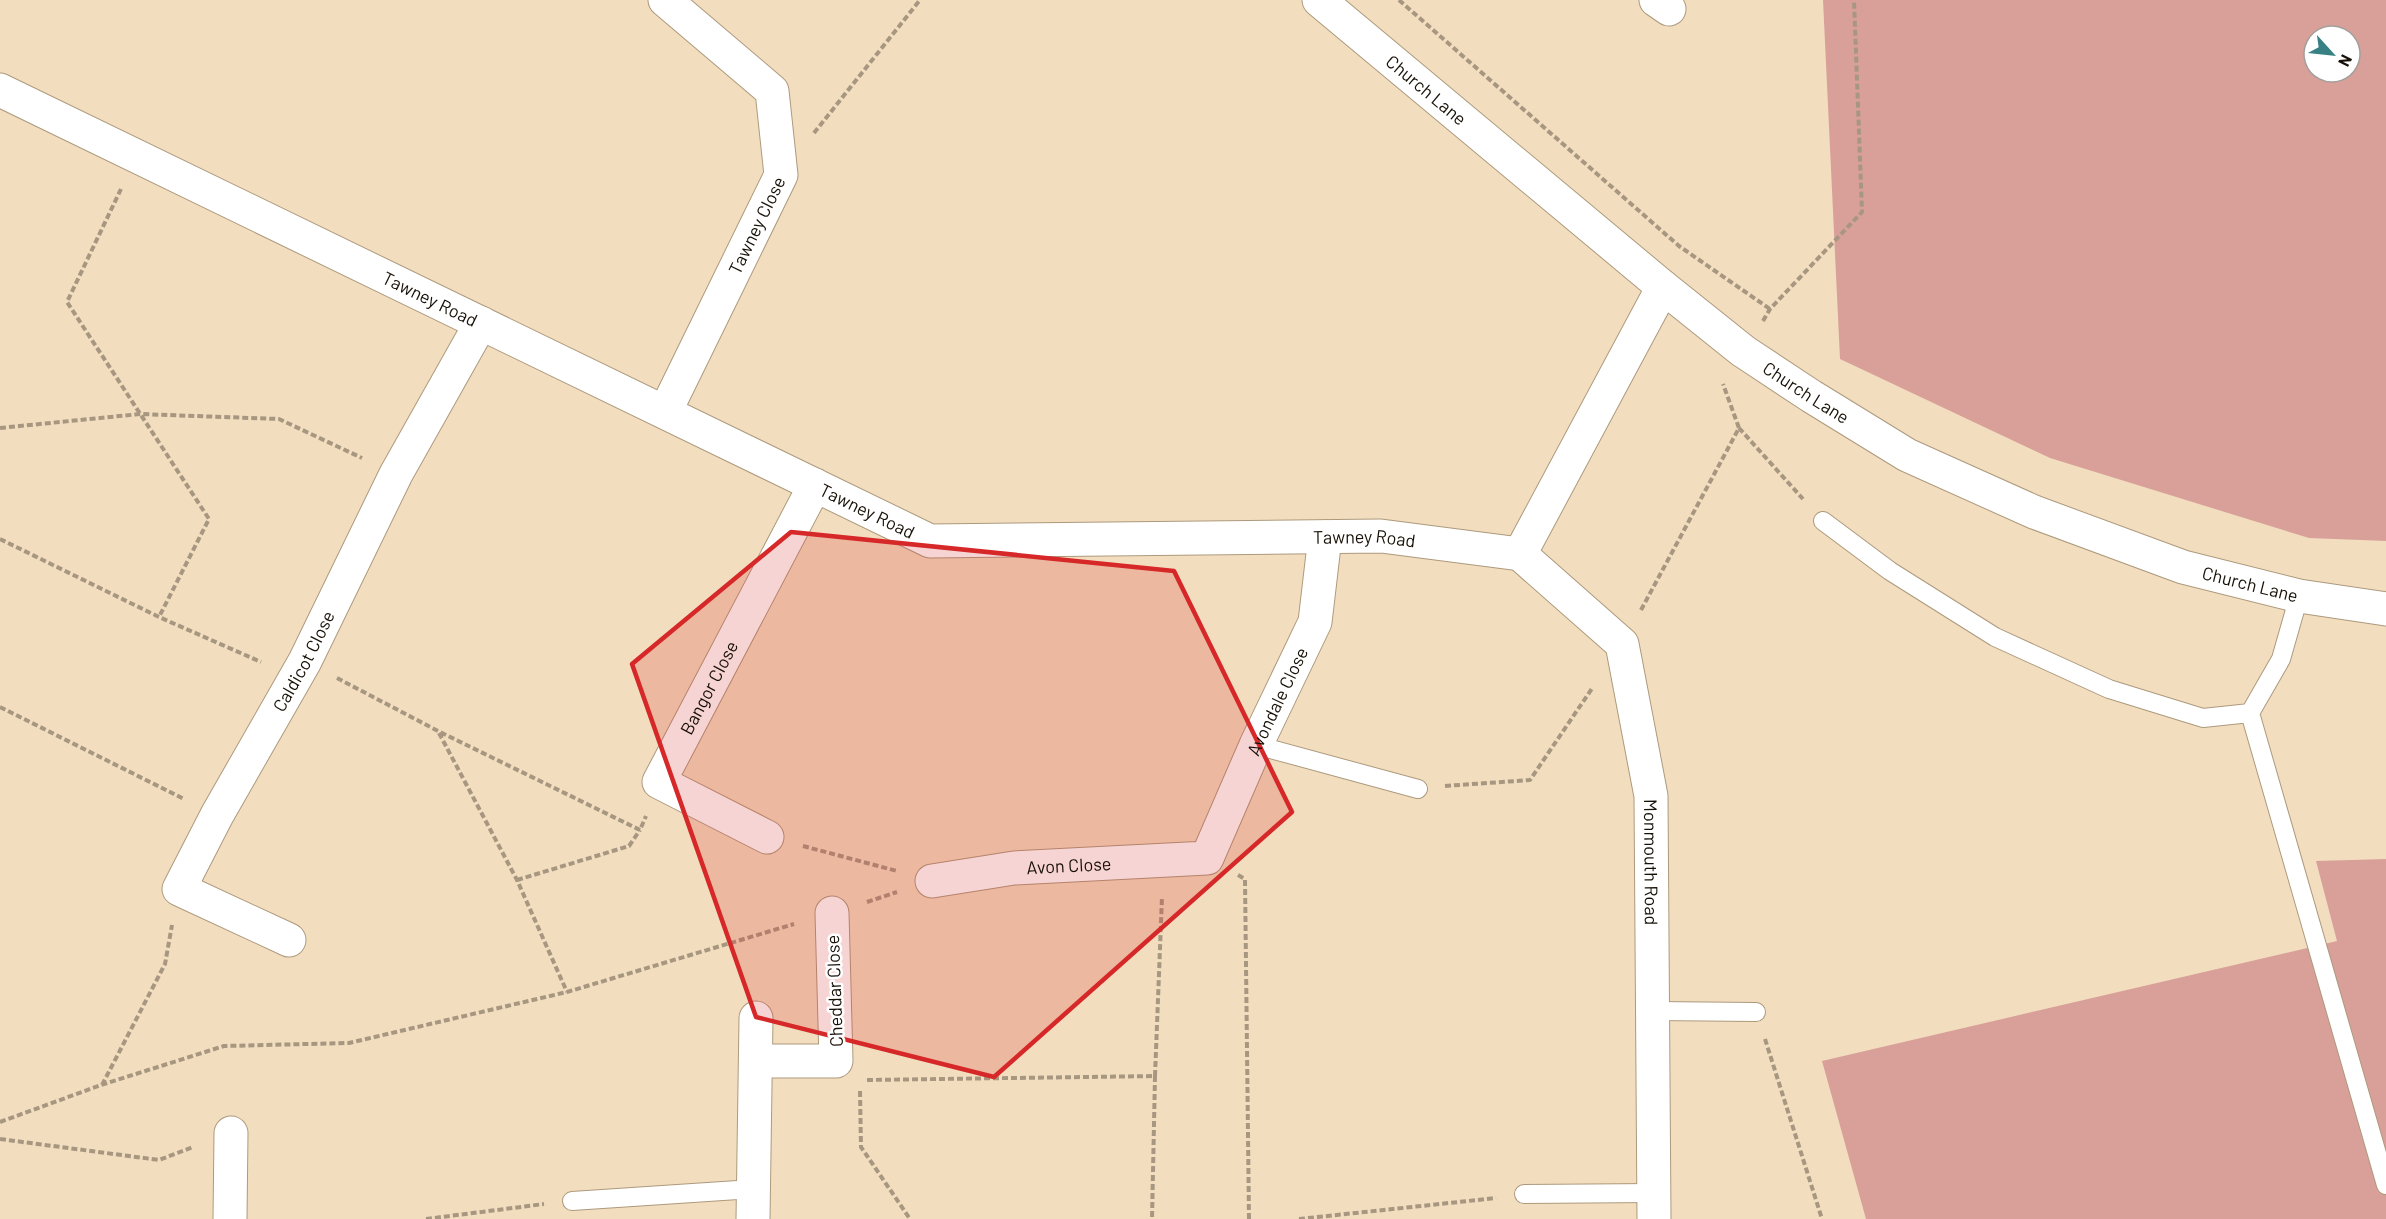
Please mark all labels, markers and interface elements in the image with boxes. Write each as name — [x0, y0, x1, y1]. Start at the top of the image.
north arrow — [2302, 24, 2362, 84]
street label: Church Lane — [1382, 50, 1471, 130]
text: N — [2335, 52, 2357, 70]
street label: Tawney Close — [723, 173, 790, 278]
street label: Tawney Road — [379, 266, 481, 331]
street label: Church Lane — [1759, 356, 1853, 428]
street label: Tawney Road — [816, 478, 918, 543]
street label: Tawney Road — [1313, 524, 1417, 551]
street label: Church Lane — [2200, 561, 2300, 606]
street label: Caldicot Close — [268, 607, 339, 715]
street label: Bangor Close — [675, 637, 742, 738]
street label: Avondale Close — [1242, 643, 1312, 759]
street label: Monmouth Road — [1640, 799, 1663, 925]
street label: Avon Close — [1026, 852, 1112, 878]
street label: Cheddar Close — [821, 935, 847, 1047]

